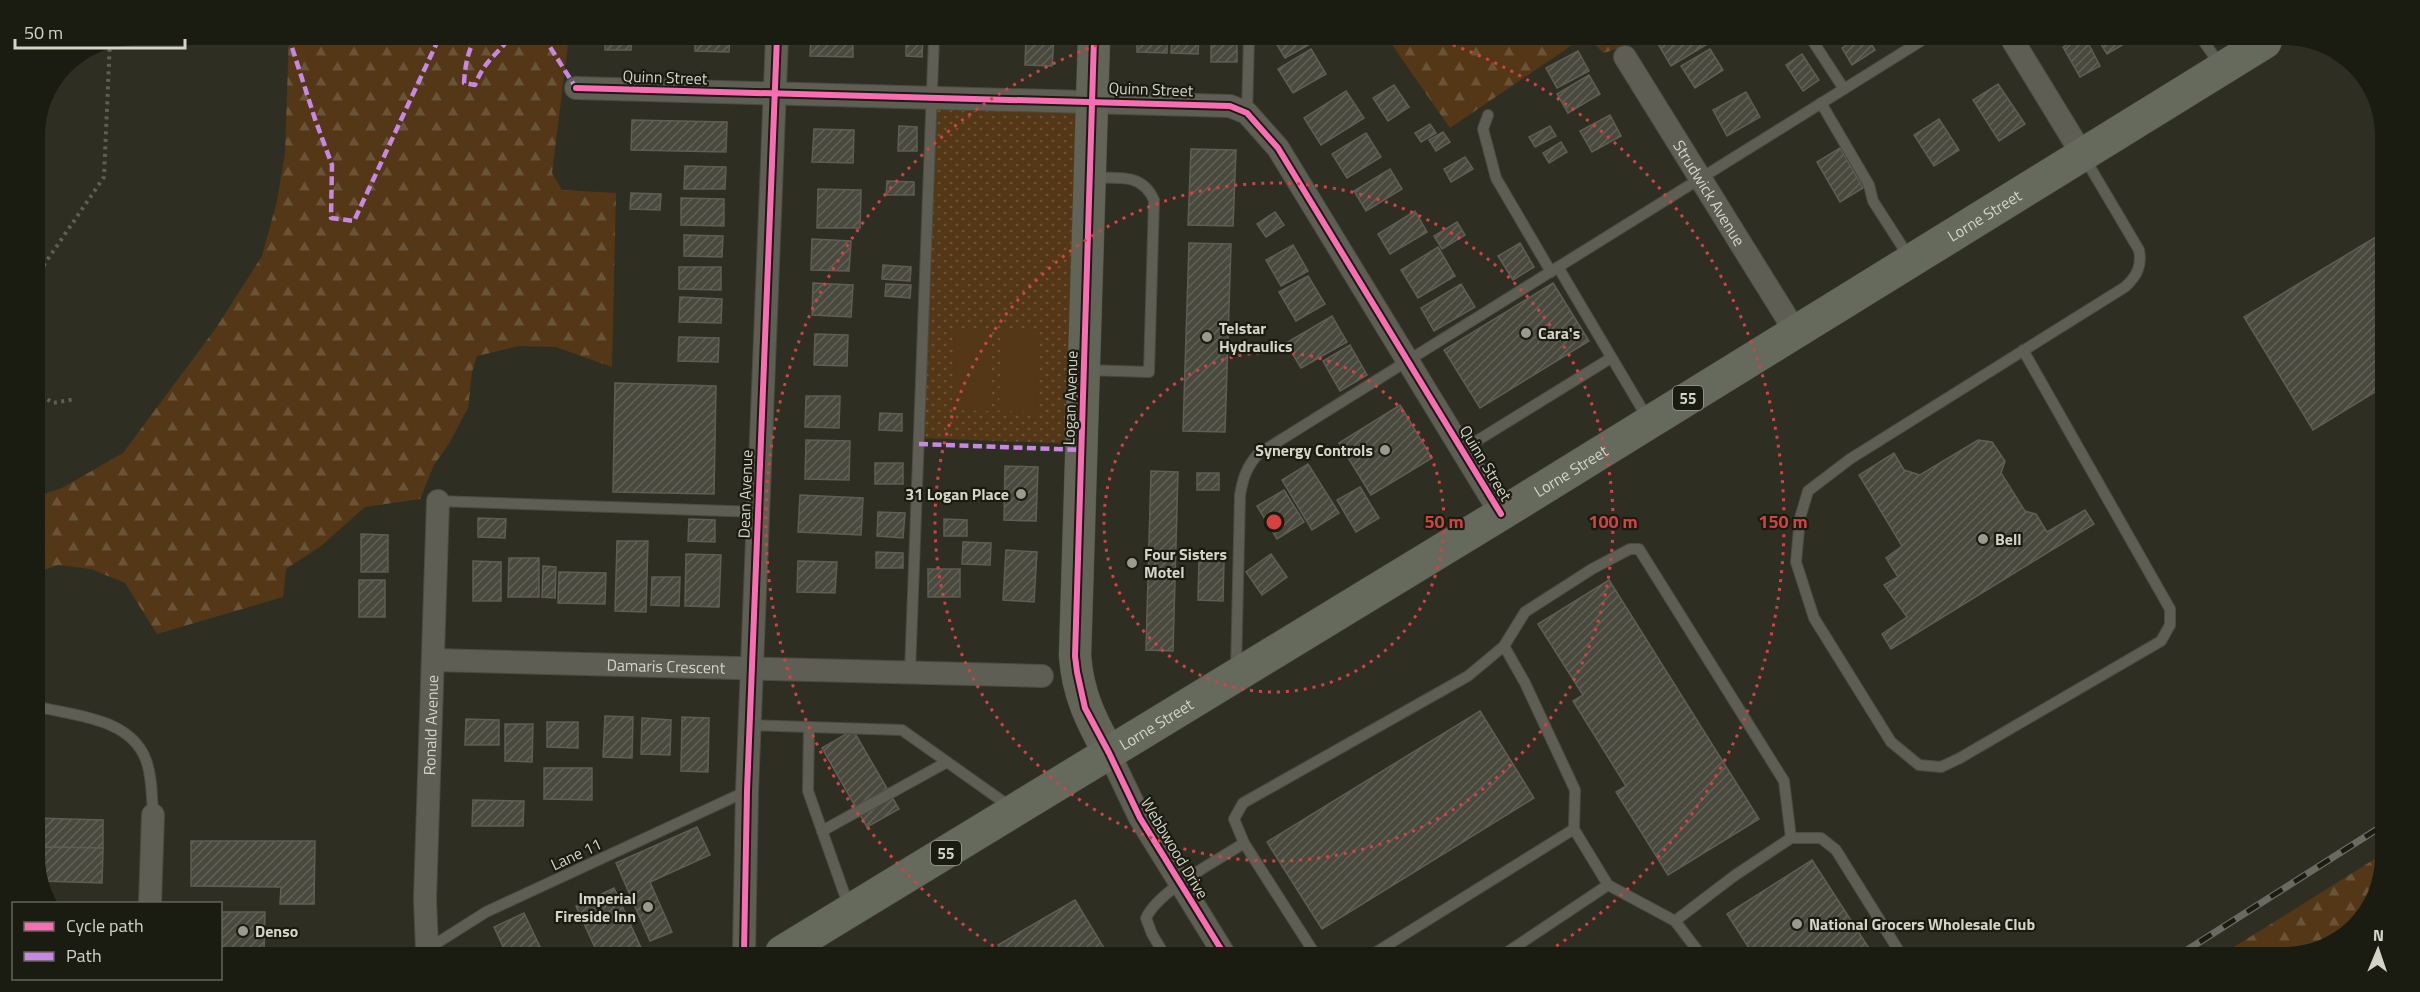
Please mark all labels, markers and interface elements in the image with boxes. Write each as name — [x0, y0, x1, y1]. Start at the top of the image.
scale bar — [15, 12, 184, 50]
text: 50 m — [24, 19, 63, 46]
street label: Quinn Street — [622, 64, 708, 90]
street label: Quinn Street — [1108, 76, 1194, 102]
street label: Strudwick Avenue — [1667, 135, 1751, 251]
street label: Lorne Street — [1943, 183, 2026, 247]
place label: Telstar Hydraulics — [1219, 316, 1293, 358]
place label: Cara's — [1538, 321, 1580, 345]
marker: Cara's — [1519, 326, 1533, 340]
marker: Telstar Hydraulics — [1200, 330, 1214, 344]
street label: Logan Avenue — [1056, 350, 1084, 446]
road number: 55 — [1673, 386, 1703, 410]
street label: Quinn Street — [1454, 421, 1518, 506]
place label: Synergy Controls — [1255, 438, 1373, 462]
street label: Lorne Street — [1529, 439, 1613, 503]
marker: Synergy Controls — [1378, 443, 1392, 457]
street label: Dean Avenue — [731, 449, 759, 539]
place label: 31 Logan Place — [905, 482, 1009, 506]
marker: 31 Logan Place — [1014, 487, 1028, 501]
text: 50 m — [1424, 508, 1464, 535]
text: 100 m — [1588, 508, 1638, 535]
text: 150 m — [1758, 508, 1808, 535]
centre of rings — [1264, 512, 1284, 532]
place label: Bell — [1995, 527, 2022, 551]
marker: Bell — [1976, 532, 1990, 546]
place label: Four Sisters Motel — [1144, 542, 1227, 584]
marker: Four Sisters Motel — [1125, 556, 1139, 570]
street label: Damaris Crescent — [606, 653, 726, 680]
street label: Ronald Avenue — [417, 674, 444, 776]
street label: Lorne Street — [1114, 692, 1198, 756]
street label: Webbwood Drive — [1135, 793, 1215, 903]
street label: Lane 11 — [547, 832, 605, 876]
road number: 55 — [931, 841, 961, 865]
place label: Imperial Fireside Inn — [555, 886, 636, 928]
marker: Imperial Fireside Inn — [641, 900, 655, 914]
legend — [12, 902, 222, 980]
text: Cycle path — [66, 912, 144, 939]
place label: National Grocers Wholesale Club — [1809, 912, 2035, 936]
marker: National Grocers Wholesale Club — [1790, 917, 1804, 931]
place label: Denso — [255, 919, 298, 943]
north arrow — [2348, 920, 2408, 980]
text: N — [2373, 923, 2384, 947]
marker: Denso — [236, 924, 250, 938]
text: Path — [66, 942, 102, 969]

